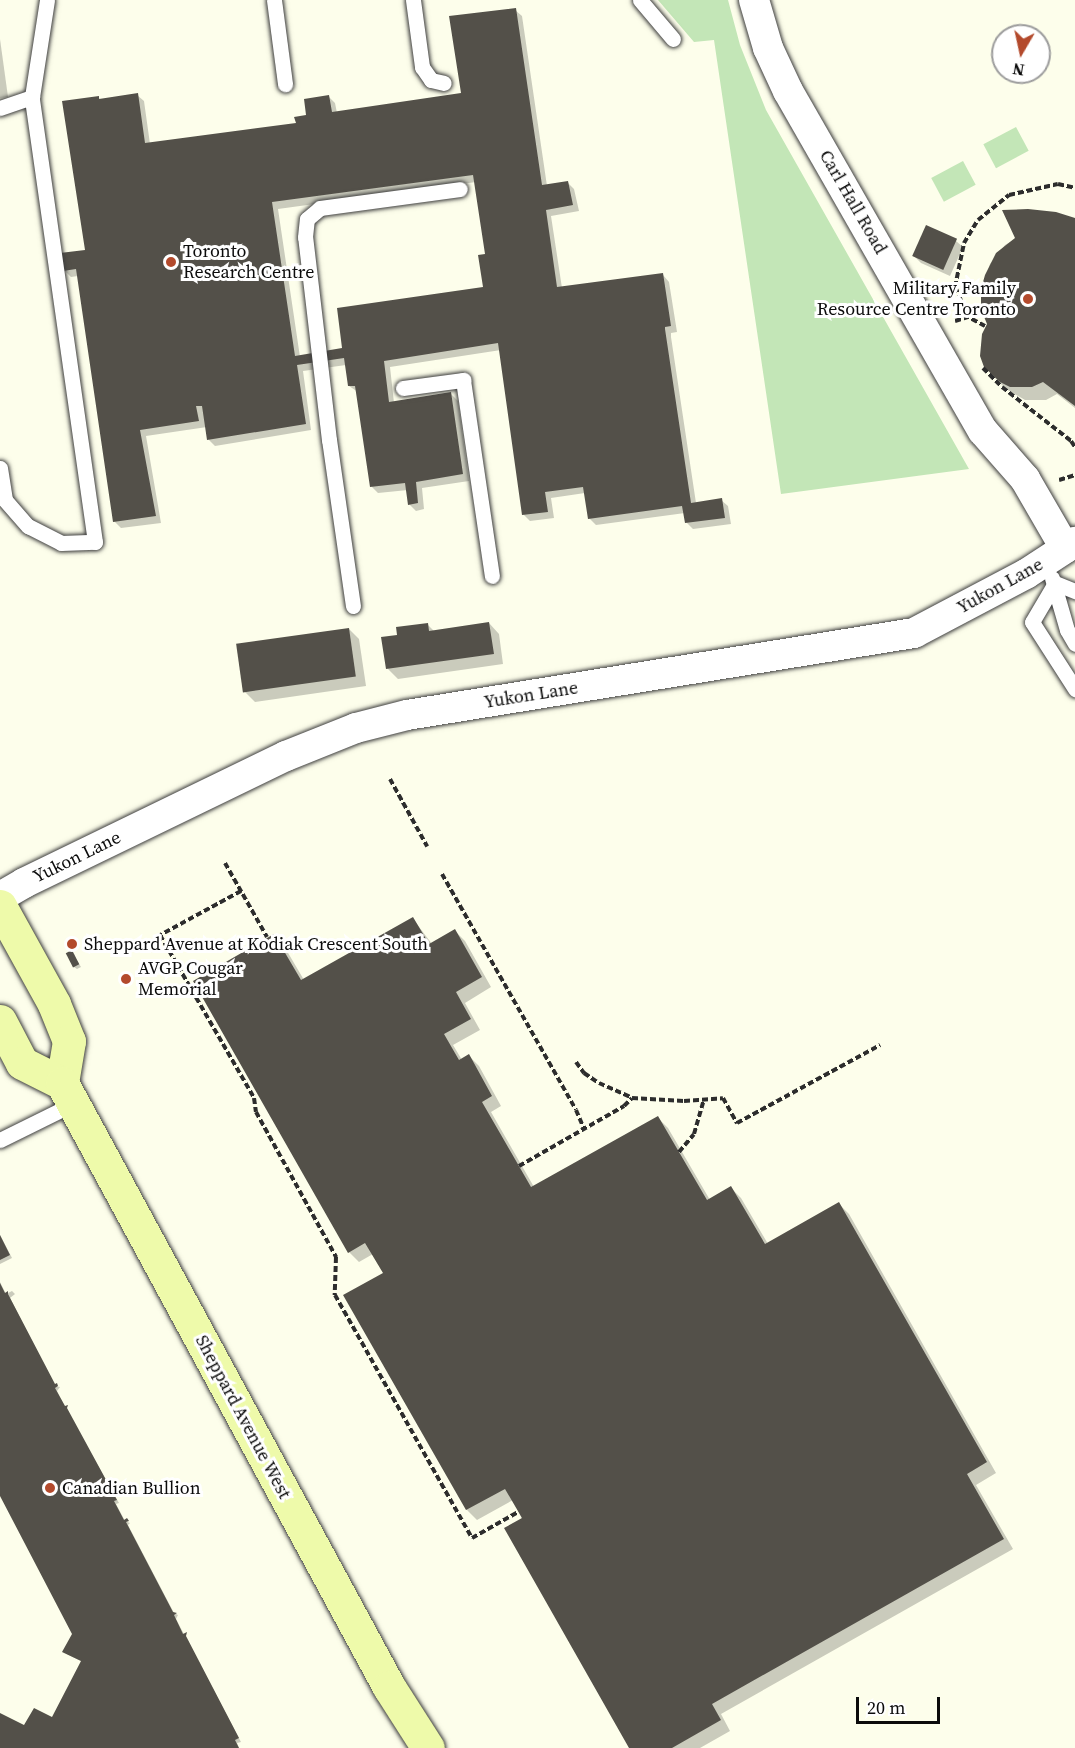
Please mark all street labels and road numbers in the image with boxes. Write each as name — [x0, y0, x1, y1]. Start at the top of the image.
street label: Carl Hall Road — [815, 146, 891, 258]
street label: Yukon Lane — [953, 554, 1047, 618]
street label: Yukon Lane — [482, 677, 580, 713]
street label: Yukon Lane — [30, 827, 124, 887]
street label: Sheppard Avenue West — [191, 1331, 295, 1503]

